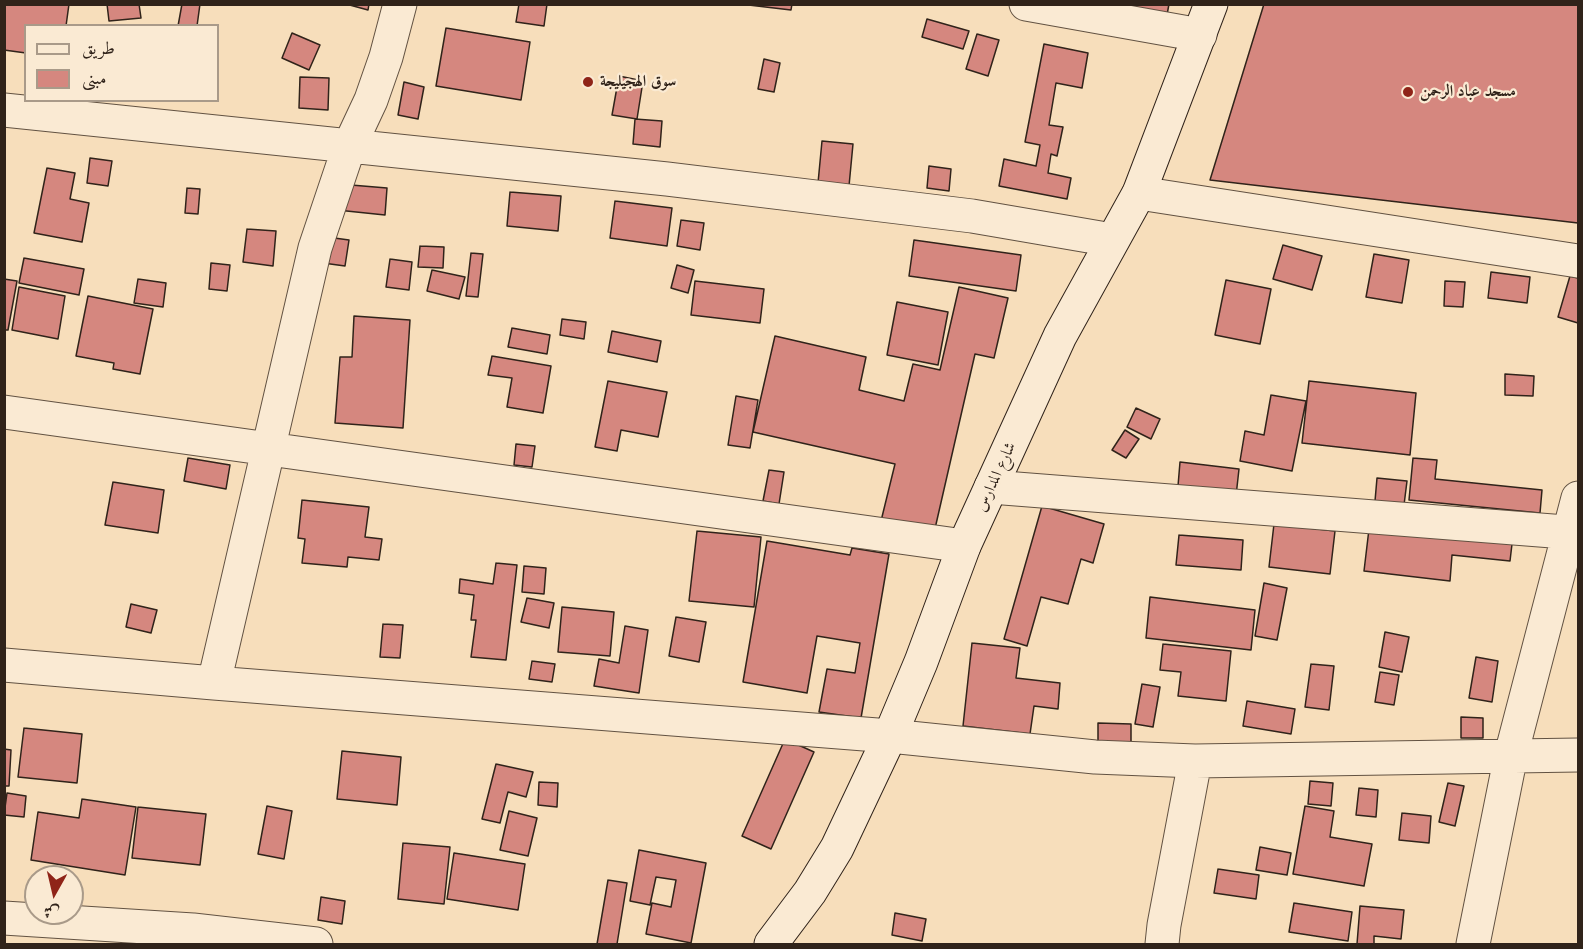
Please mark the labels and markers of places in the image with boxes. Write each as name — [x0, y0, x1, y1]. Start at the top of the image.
place label: سوق الهجيليجة — [600, 72, 676, 92]
marker: سوق الهجيليجة — [581, 75, 595, 89]
place label: مسجد عباد الرحمن — [1420, 82, 1516, 102]
marker: مسجد عباد الرحمن — [1401, 85, 1415, 99]

